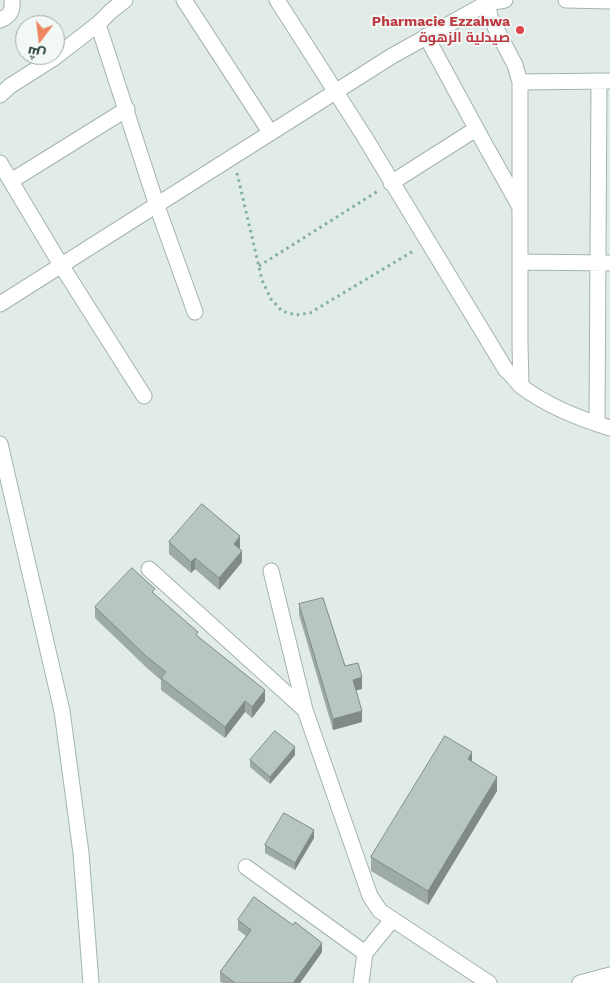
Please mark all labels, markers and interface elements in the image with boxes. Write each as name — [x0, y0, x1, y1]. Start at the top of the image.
place label: Pharmacie Ezzahwa صيدلية الزهوة — [372, 14, 510, 46]
north arrow — [15, 15, 65, 65]
marker: Pharmacie Ezzahwa صيدلية الزهوة — [514, 24, 526, 36]
text: ش — [26, 43, 47, 64]

